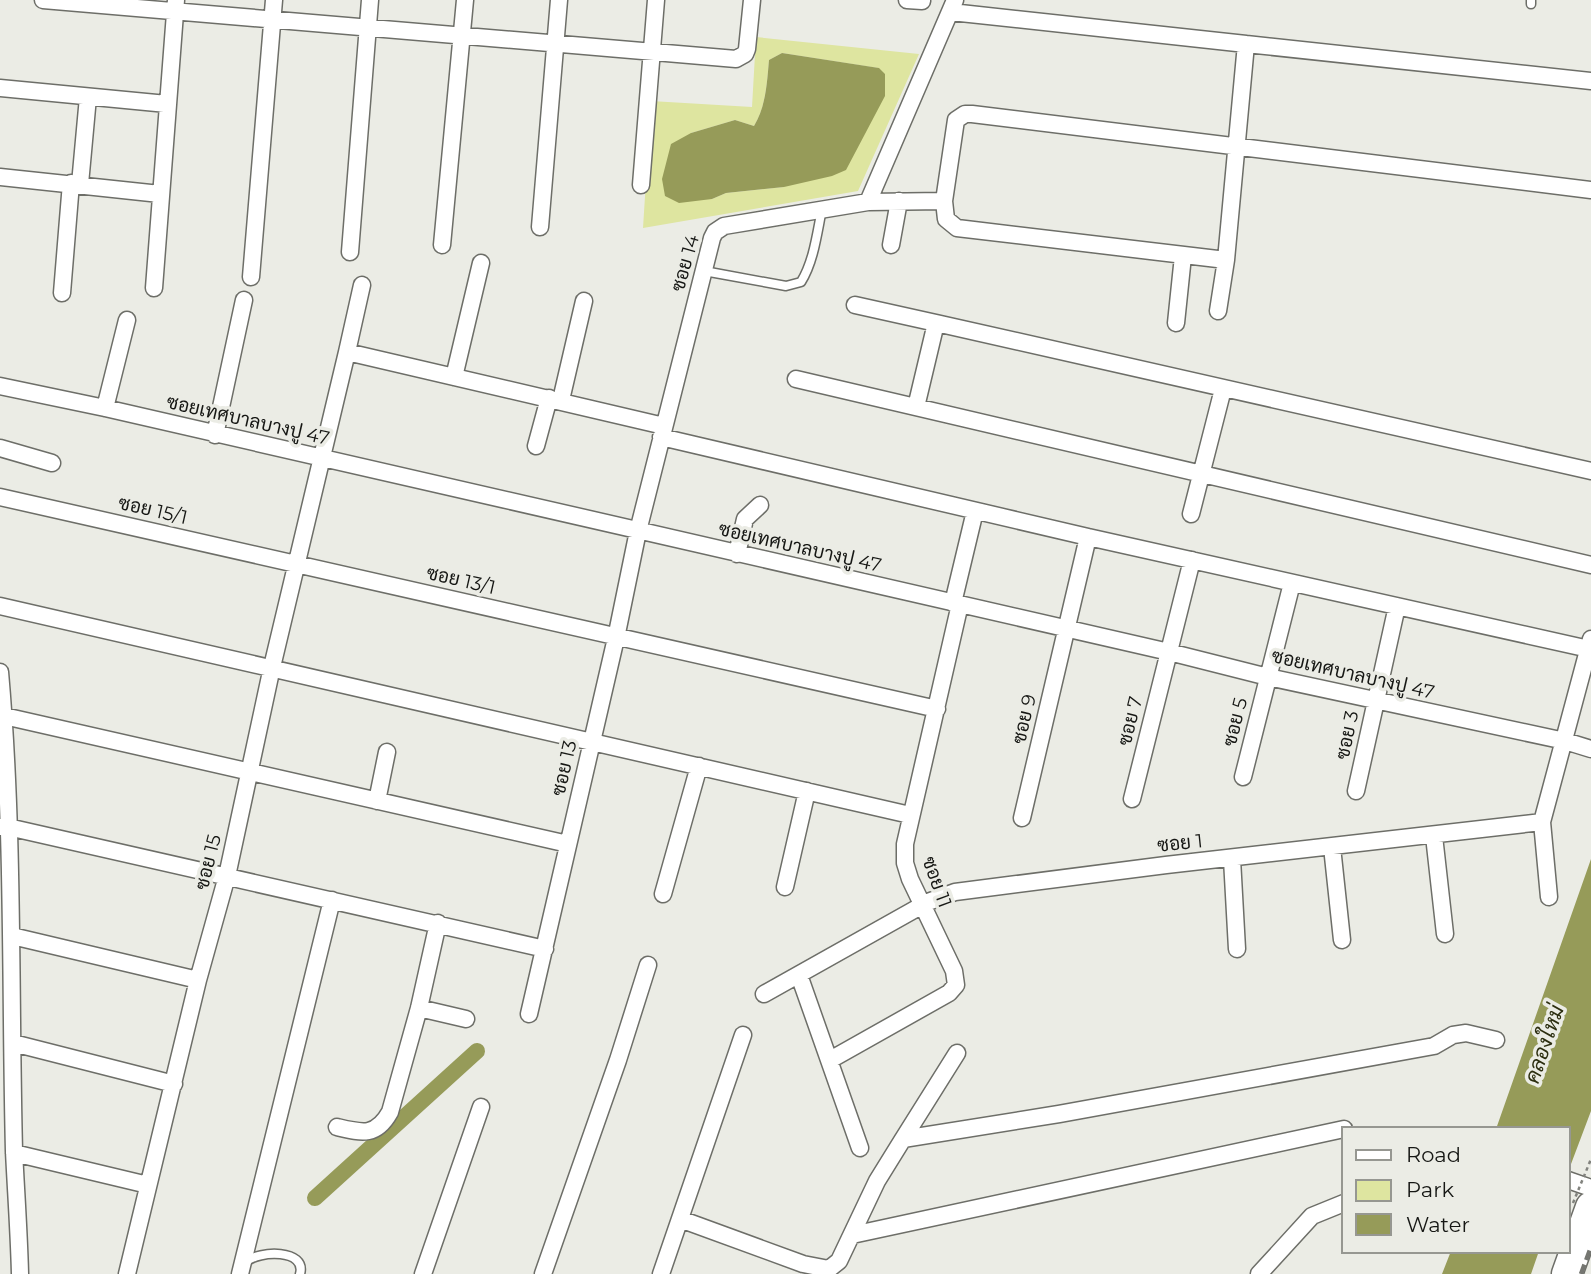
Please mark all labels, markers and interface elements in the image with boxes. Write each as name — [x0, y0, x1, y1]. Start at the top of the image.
street label: ซอย 14 — [666, 231, 704, 294]
street label: ซอยเทศบาลบางปู 47 — [164, 390, 332, 452]
street label: ซอย 15/1 — [116, 491, 190, 529]
street label: ซอยเทศบาลบางปู 47 — [716, 517, 884, 579]
street label: ซอย 13/1 — [424, 561, 498, 599]
street label: ซอยเทศบาลบางปู 47 — [1269, 644, 1437, 706]
street label: ซอย 9 — [1007, 692, 1041, 746]
street label: ซอย 7 — [1113, 694, 1147, 748]
street label: ซอย 5 — [1218, 695, 1252, 749]
street label: ซอย 3 — [1331, 708, 1363, 762]
street label: ซอย 13 — [546, 738, 582, 798]
street label: ซอย 1 — [1156, 829, 1204, 857]
street label: ซอย 15 — [190, 832, 226, 892]
street label: ซอย 11 — [917, 853, 957, 911]
water label: คลองใหม่ — [1519, 1001, 1569, 1086]
legend — [1342, 1127, 1570, 1253]
text: Road — [1406, 1142, 1461, 1167]
text: Park — [1406, 1177, 1454, 1202]
text: Water — [1406, 1212, 1470, 1237]

